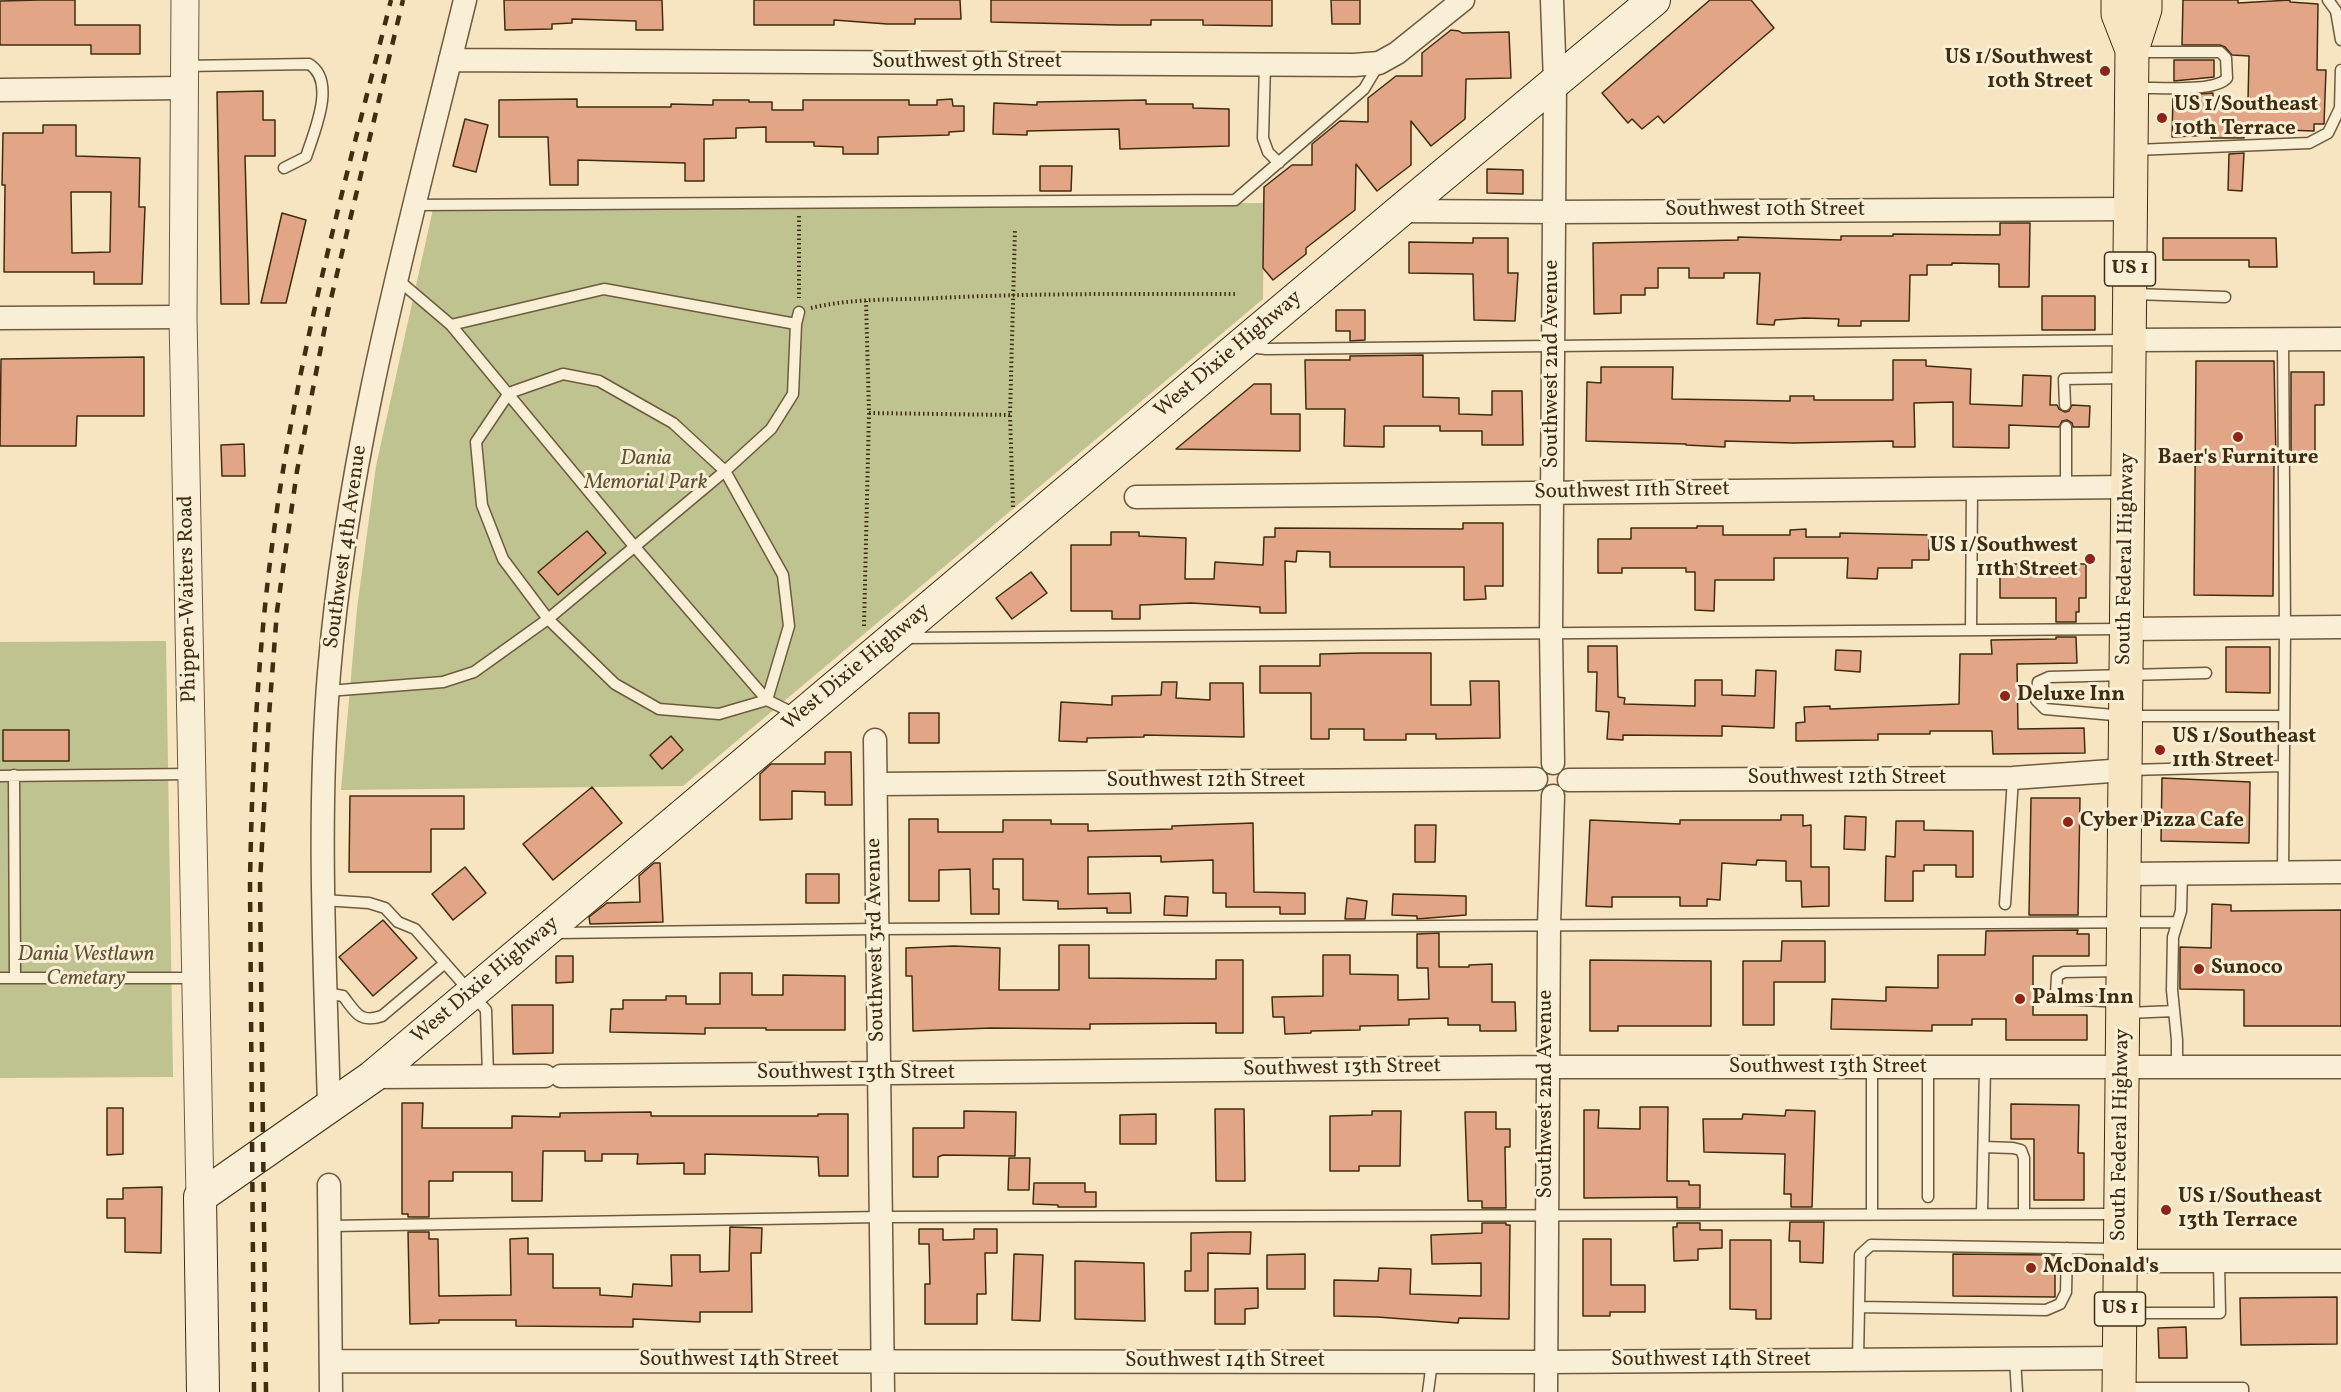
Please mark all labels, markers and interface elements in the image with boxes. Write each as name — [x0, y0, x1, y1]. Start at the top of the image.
place label: US 1/Southwest 10th Street — [1945, 46, 2093, 96]
street label: Southwest 9th Street — [872, 50, 1062, 76]
marker: US 1/Southwest 10th Street — [2098, 64, 2112, 78]
place label: US 1/Southeast 10th Terrace — [2174, 93, 2318, 143]
marker: US 1/Southeast 10th Terrace — [2155, 111, 2169, 125]
street label: Southwest 10th Street — [1665, 198, 1865, 224]
road number: US 1 — [2104, 252, 2156, 286]
street label: Southwest 2nd Avenue — [1540, 260, 1566, 468]
street label: West Dixie Highway — [1150, 286, 1308, 424]
marker: Baer's Furniture — [2231, 430, 2245, 444]
street label: Southwest 4th Avenue — [320, 443, 374, 651]
place label: Baer's Furniture — [2158, 446, 2318, 472]
park label: Dania Memorial Park — [585, 447, 707, 497]
street label: South Federal Highway — [2113, 452, 2141, 666]
street label: Southwest 11th Street — [1534, 478, 1730, 506]
street label: Phippen-Waiters Road — [175, 495, 203, 703]
place label: US 1/Southwest 11th Street — [1930, 534, 2078, 584]
marker: US 1/Southwest 11th Street — [2083, 552, 2097, 566]
street label: West Dixie Highway — [778, 599, 936, 737]
place label: Deluxe Inn — [2017, 683, 2125, 709]
marker: Deluxe Inn — [1998, 689, 2012, 703]
place label: US 1/Southeast 11th Street — [2172, 725, 2316, 775]
marker: US 1/Southeast 11th Street — [2153, 743, 2167, 757]
street label: Southwest 12th Street — [1748, 766, 1946, 792]
street label: Southwest 12th Street — [1107, 769, 1305, 795]
place label: Cyber Pizza Cafe — [2080, 809, 2244, 835]
marker: Cyber Pizza Cafe — [2061, 815, 2075, 829]
street label: Southwest 3rd Avenue — [863, 838, 891, 1042]
street label: West Dixie Highway — [407, 912, 565, 1050]
park label: Dania Westlawn Cemetary — [18, 943, 154, 993]
place label: Sunoco — [2211, 956, 2283, 982]
marker: Sunoco — [2192, 962, 2206, 976]
place label: Palms Inn — [2032, 986, 2134, 1012]
street label: Southwest 2nd Avenue — [1534, 990, 1560, 1198]
marker: Palms Inn — [2013, 992, 2027, 1006]
street label: South Federal Highway — [2108, 1028, 2136, 1242]
street label: Southwest 13th Street — [1243, 1055, 1441, 1083]
street label: Southwest 13th Street — [1729, 1055, 1927, 1081]
street label: Southwest 13th Street — [757, 1061, 955, 1087]
place label: US 1/Southeast 13th Terrace — [2178, 1185, 2322, 1235]
marker: US 1/Southeast 13th Terrace — [2159, 1203, 2173, 1217]
place label: McDonald's — [2043, 1255, 2159, 1281]
marker: McDonald's — [2024, 1261, 2038, 1275]
road number: US 1 — [2094, 1292, 2146, 1326]
street label: Southwest 14th Street — [639, 1348, 839, 1374]
street label: Southwest 14th Street — [1611, 1348, 1811, 1374]
street label: Southwest 14th Street — [1125, 1349, 1325, 1375]

